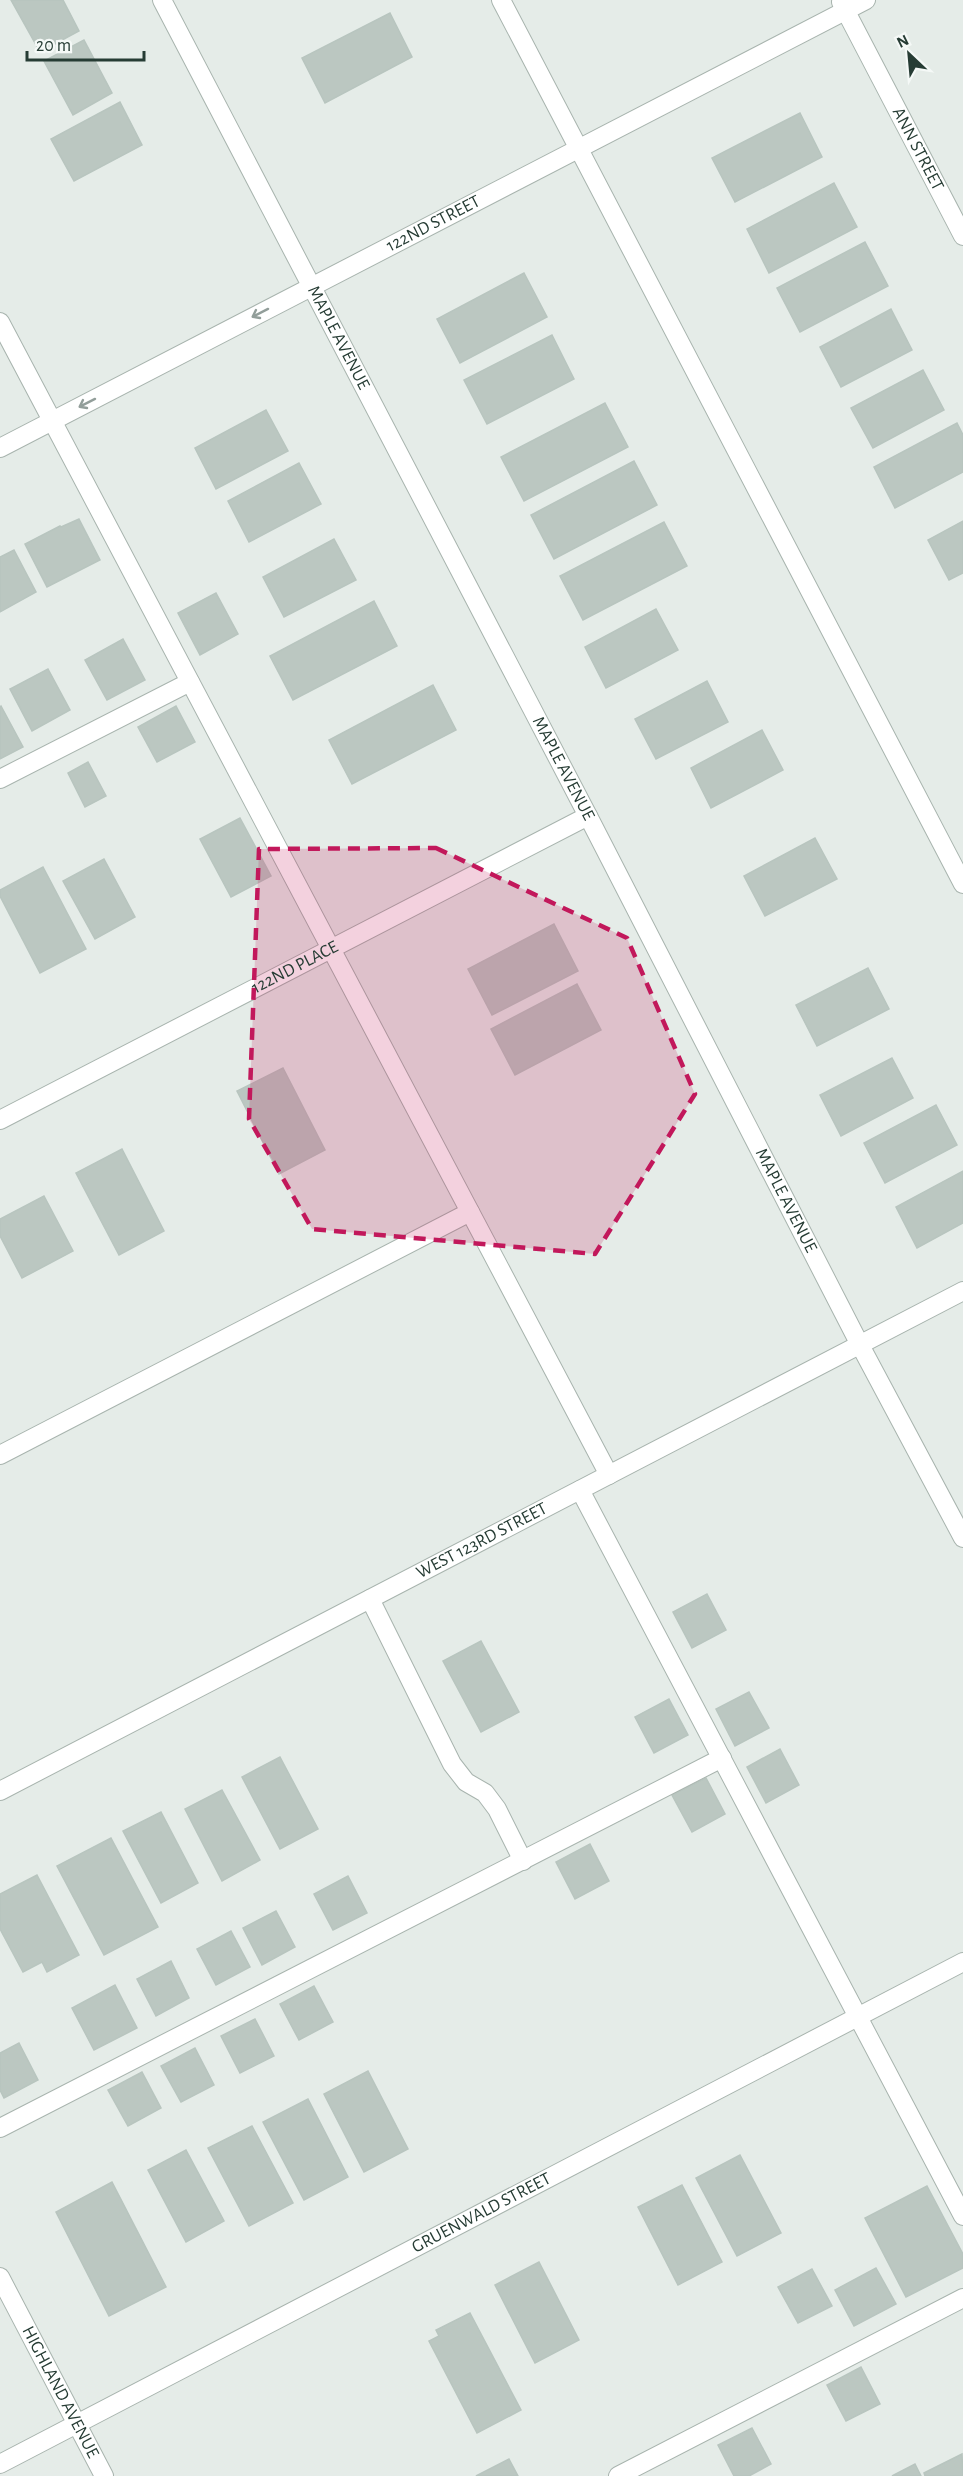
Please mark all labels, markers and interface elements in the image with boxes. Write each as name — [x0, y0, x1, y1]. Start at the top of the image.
scale bar — [27, 24, 144, 62]
north arrow — [879, 24, 939, 84]
text: N — [894, 32, 911, 51]
text: 20 m — [36, 37, 71, 55]
street label: ANN STREET — [889, 105, 947, 194]
street label: 122ND STREET — [384, 192, 483, 255]
street label: MAPLE AVENUE — [304, 283, 373, 393]
one-way arrow — [252, 308, 270, 320]
one-way arrow — [79, 397, 96, 409]
street label: MAPLE AVENUE — [529, 714, 598, 824]
street label: 122ND PLACE — [249, 938, 341, 997]
street label: MAPLE AVENUE — [752, 1146, 820, 1256]
street label: WEST 123RD STREET — [414, 1499, 550, 1582]
street label: GRUENWALD STREET — [409, 2169, 554, 2257]
street label: HIGHLAND AVENUE — [18, 2323, 102, 2461]

